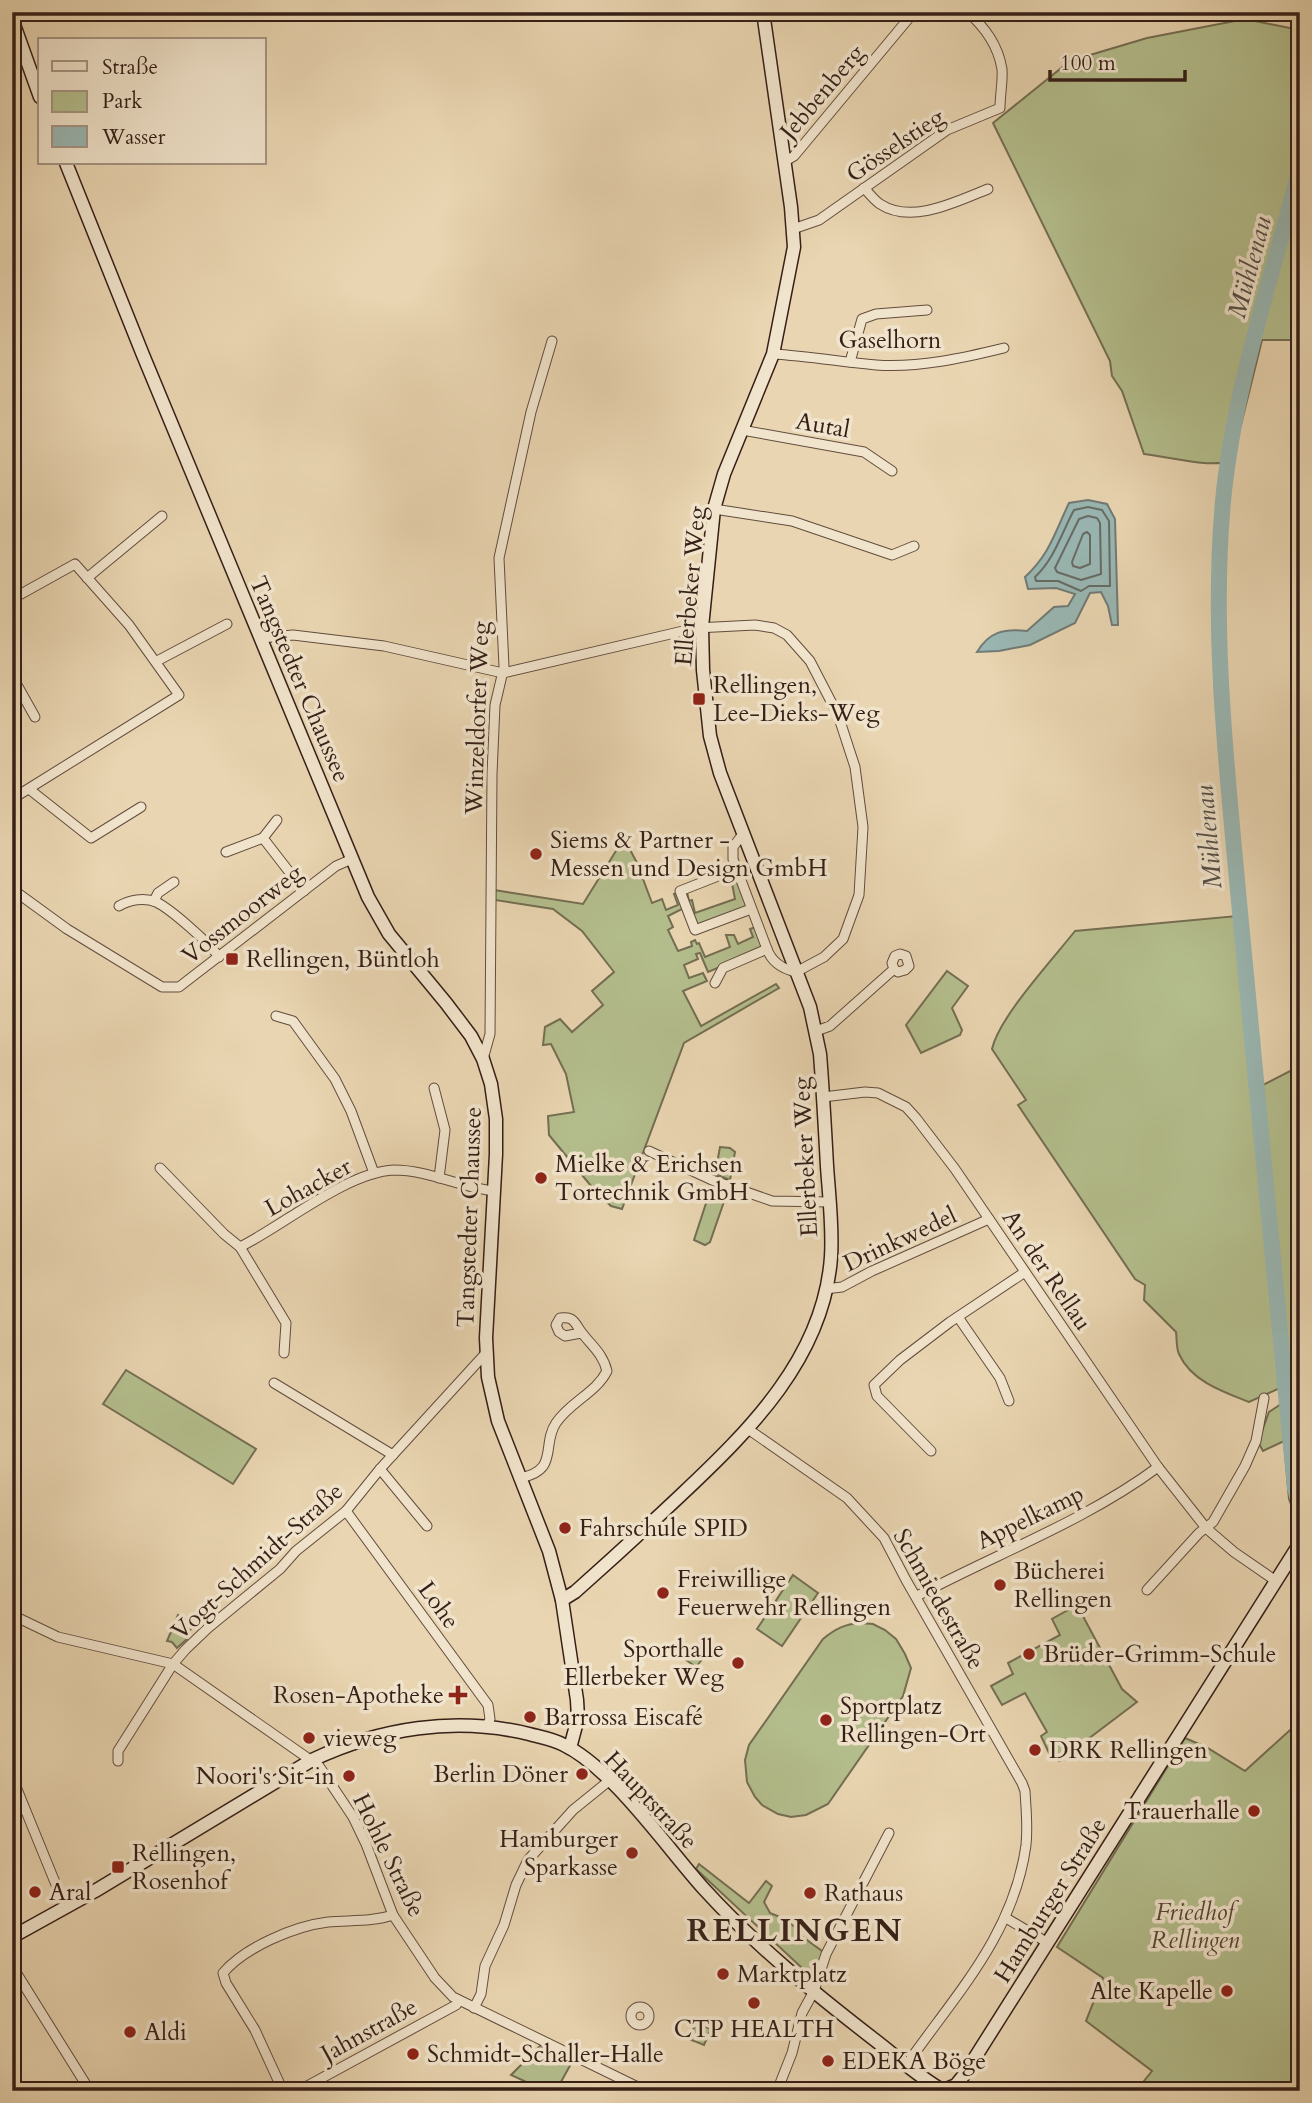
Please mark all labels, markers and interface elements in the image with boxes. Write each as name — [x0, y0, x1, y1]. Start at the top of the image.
street label: Jebbenberg — [771, 37, 872, 149]
legend — [38, 38, 266, 164]
scale bar — [1050, 38, 1184, 82]
text: 100 m — [1060, 49, 1116, 78]
text: Straße — [102, 53, 158, 82]
text: Park — [102, 87, 143, 116]
street label: Gösselstieg — [840, 100, 951, 190]
text: Wasser — [101, 123, 166, 152]
water label: Mühlenau — [1219, 212, 1280, 322]
street label: Gaselhorn — [839, 324, 942, 357]
street label: Autal — [793, 405, 853, 446]
street label: Ellerbeker Weg — [667, 504, 714, 667]
street label: Tangstedter Chaussee — [241, 571, 358, 787]
street label: Winzeldorfer Weg — [458, 620, 497, 816]
place label: Rellingen, Lee-Dieks-Weg — [713, 669, 880, 730]
marker: Rellingen, Lee-Dieks-Weg — [691, 691, 707, 707]
water label: Mühlenau — [1187, 783, 1230, 891]
place label: Siems & Partner - Messen und Design GmbH — [550, 824, 828, 885]
marker: Siems & Partner - Messen und Design GmbH — [528, 846, 544, 862]
street label: Vossmoorweg — [175, 856, 310, 972]
place label: Rellingen, Büntloh — [246, 943, 440, 976]
marker: Rellingen, Büntloh — [224, 951, 240, 967]
street label: Ellerbeker Weg — [785, 1076, 826, 1238]
street label: Tangstedter Chaussee — [449, 1106, 490, 1328]
place label: Mielke & Erichsen Tortechnik GmbH — [555, 1148, 749, 1209]
street label: Lohacker — [259, 1150, 358, 1225]
marker: Mielke & Erichsen Tortechnik GmbH — [533, 1170, 549, 1186]
street label: Drinkwedel — [838, 1199, 962, 1280]
street label: An der Rellau — [994, 1203, 1099, 1337]
street label: Vogt-Schmidt-Straße — [164, 1475, 350, 1647]
street label: Appelkamp — [971, 1477, 1090, 1558]
place label: Fahrschule SPID — [579, 1512, 748, 1545]
marker: Fahrschule SPID — [557, 1520, 573, 1536]
street label: Schmiedestraße — [885, 1523, 992, 1676]
place label: Bücherei Rellingen — [1014, 1555, 1112, 1616]
place label: Freiwillige Feuerwehr Rellingen — [677, 1563, 891, 1624]
street label: Lohe — [410, 1575, 467, 1636]
marker: Bücherei Rellingen — [992, 1577, 1008, 1593]
marker: Freiwillige Feuerwehr Rellingen — [655, 1585, 671, 1601]
place label: Sporthalle Ellerbeker Weg — [564, 1633, 725, 1694]
place label: Brüder-Grimm-Schule — [1043, 1638, 1276, 1671]
marker: Brüder-Grimm-Schule — [1021, 1646, 1037, 1662]
marker: Sporthalle Ellerbeker Weg — [730, 1655, 746, 1671]
place label: Rosen-Apotheke — [273, 1679, 444, 1712]
marker: Rosen-Apotheke — [450, 1687, 466, 1703]
place label: Sportplatz Rellingen-Ort — [840, 1690, 986, 1751]
place label: Barrossa Eiscafé — [544, 1701, 703, 1734]
marker: Barrossa Eiscafé — [522, 1709, 538, 1725]
marker: Sportplatz Rellingen-Ort — [818, 1712, 834, 1728]
place label: vieweg — [323, 1722, 397, 1755]
marker: vieweg — [301, 1730, 317, 1746]
place label: DRK Rellingen — [1049, 1734, 1208, 1767]
marker: DRK Rellingen — [1027, 1742, 1043, 1758]
street label: Hauptstraße — [596, 1744, 705, 1857]
place label: Berlin Döner — [433, 1758, 568, 1791]
place label: Noori's Sit-in — [196, 1760, 335, 1793]
marker: Berlin Döner — [574, 1766, 590, 1782]
marker: Noori's Sit-in — [341, 1768, 357, 1784]
street label: Hohle Straße — [344, 1788, 433, 1922]
place label: Trauerhalle — [1124, 1795, 1240, 1828]
marker: Trauerhalle — [1246, 1803, 1262, 1819]
street label: Hamburger Straße — [986, 1811, 1114, 1989]
place label: Hamburger Sparkasse — [499, 1823, 618, 1884]
place label: Rellingen, Rosenhof — [132, 1837, 236, 1898]
marker: Hamburger Sparkasse — [624, 1845, 640, 1861]
marker: Rellingen, Rosenhof — [110, 1859, 126, 1875]
place label: Aral — [49, 1876, 91, 1909]
place label: Rathaus — [824, 1877, 903, 1910]
marker: Aral — [27, 1884, 43, 1900]
marker: Rathaus — [802, 1885, 818, 1901]
park label: Friedhof Rellingen — [1151, 1896, 1240, 1957]
district label: RELLINGEN — [687, 1909, 903, 1953]
place label: Marktplatz — [737, 1958, 847, 1991]
marker: Marktplatz — [715, 1966, 731, 1982]
place label: Alte Kapelle — [1090, 1975, 1213, 2008]
marker: Alte Kapelle — [1219, 1983, 1235, 1999]
street label: Jahnstraße — [313, 1990, 423, 2072]
marker: CTP HEALTH — [746, 1995, 762, 2011]
place label: CTP HEALTH — [674, 2013, 834, 2046]
place label: Aldi — [144, 2016, 187, 2049]
marker: Aldi — [122, 2024, 138, 2040]
place label: Schmidt-Schaller-Halle — [427, 2038, 664, 2071]
place label: EDEKA Böge — [842, 2045, 986, 2078]
marker: Schmidt-Schaller-Halle — [405, 2046, 421, 2062]
marker: EDEKA Böge — [820, 2053, 836, 2069]

